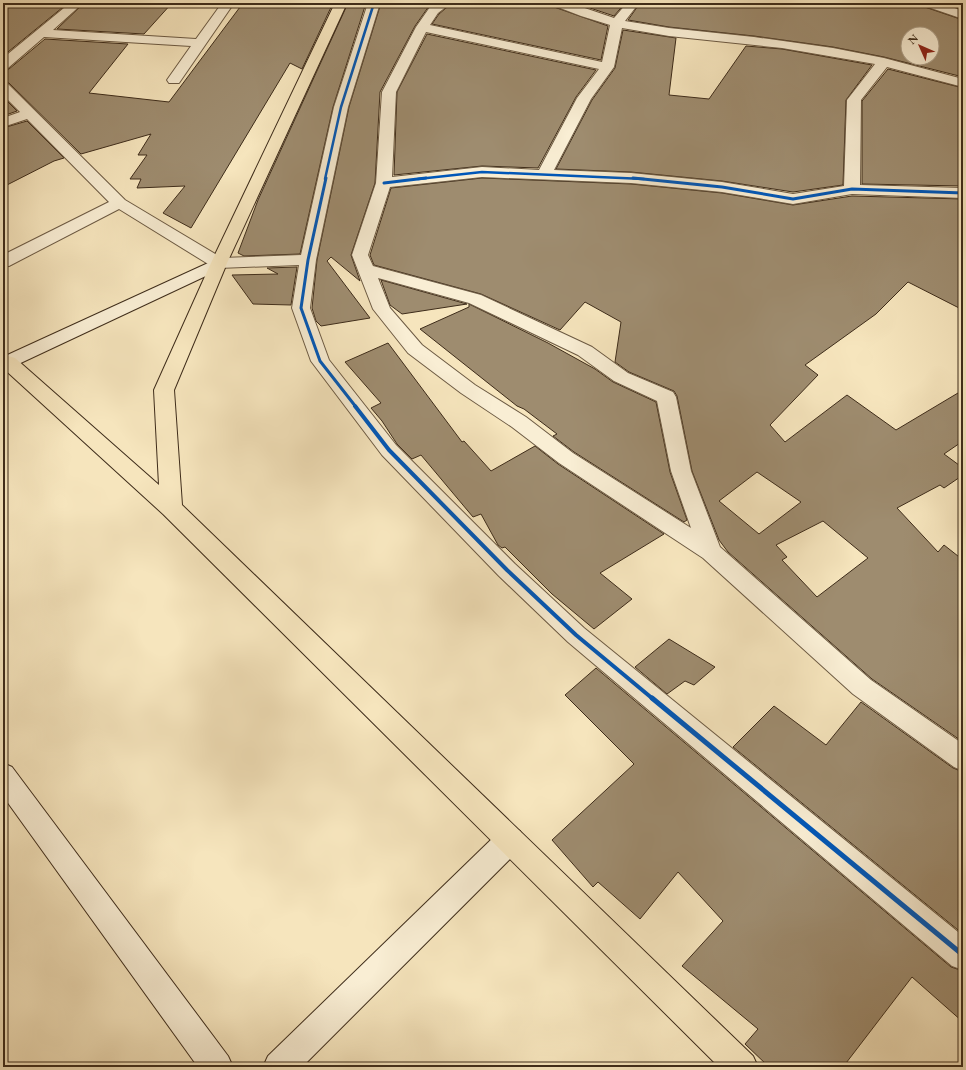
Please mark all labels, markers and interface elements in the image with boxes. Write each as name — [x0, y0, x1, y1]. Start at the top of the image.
north arrow — [900, 26, 940, 66]
text: N — [905, 31, 921, 47]

